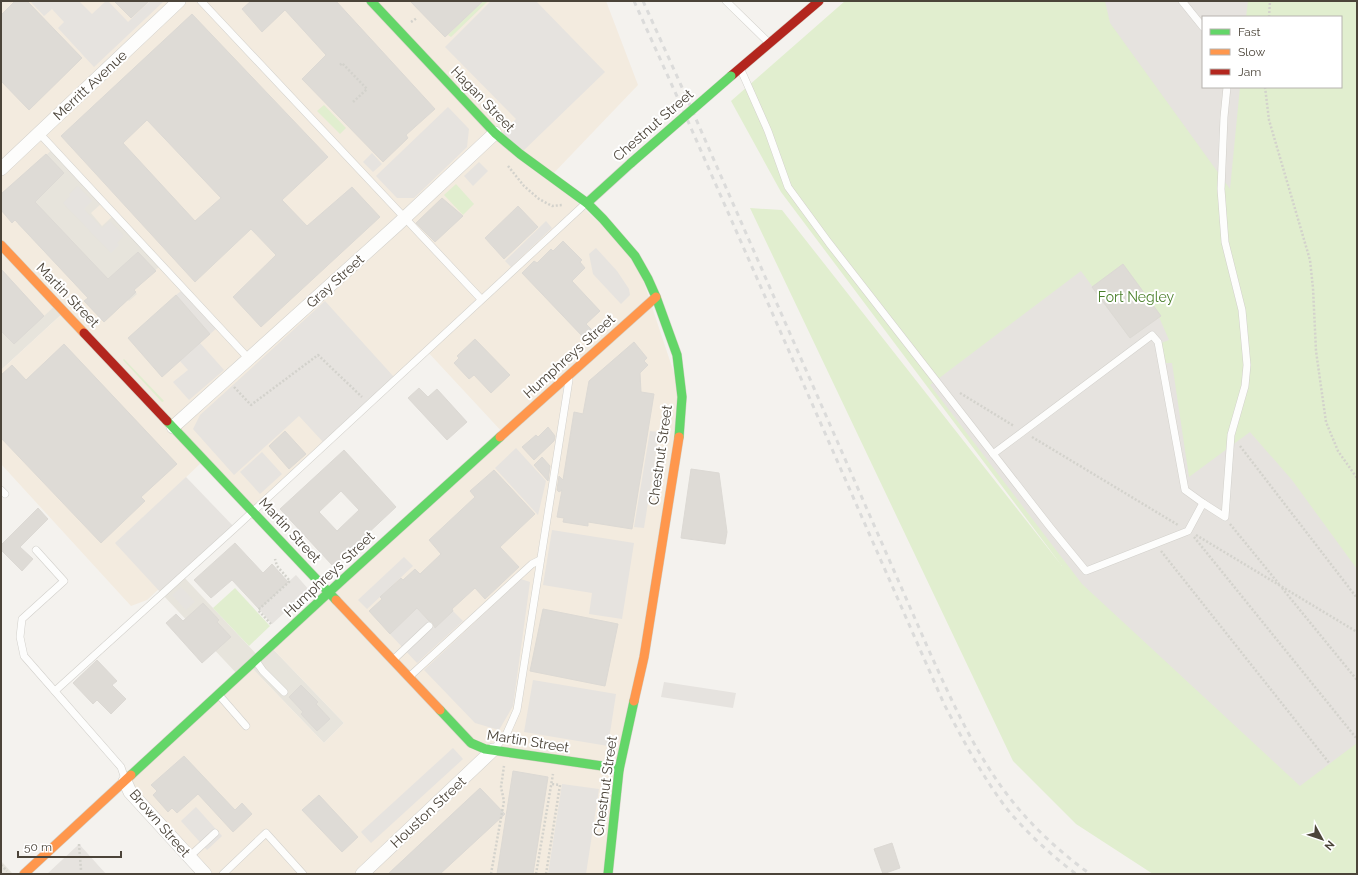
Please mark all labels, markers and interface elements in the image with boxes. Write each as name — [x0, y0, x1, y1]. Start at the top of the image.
legend — [1202, 16, 1342, 88]
text: Fast — [1238, 25, 1261, 39]
text: Slow — [1238, 45, 1265, 59]
street label: Merritt Avenue — [50, 47, 130, 123]
street label: Hagan Street — [448, 63, 518, 135]
text: Jam — [1238, 65, 1261, 79]
street label: Chestnut Street — [610, 86, 697, 164]
street label: Gray Street — [303, 251, 367, 311]
street label: Martin Street — [33, 260, 103, 331]
park label: Fort Negley — [1098, 289, 1175, 305]
street label: Humphreys Street — [520, 311, 618, 401]
street label: Chestnut Street — [645, 404, 675, 506]
street label: Martin Street — [256, 494, 324, 566]
street label: Humphreys Street — [281, 528, 378, 620]
street label: Martin Street — [486, 727, 571, 755]
street label: Chestnut Street — [590, 735, 620, 837]
street label: Houston Street — [387, 773, 469, 851]
street label: Brown Street — [126, 786, 194, 860]
north arrow — [1302, 819, 1342, 859]
scale bar — [18, 833, 121, 859]
text: N — [1322, 838, 1337, 853]
text: 50 m — [24, 840, 52, 854]

